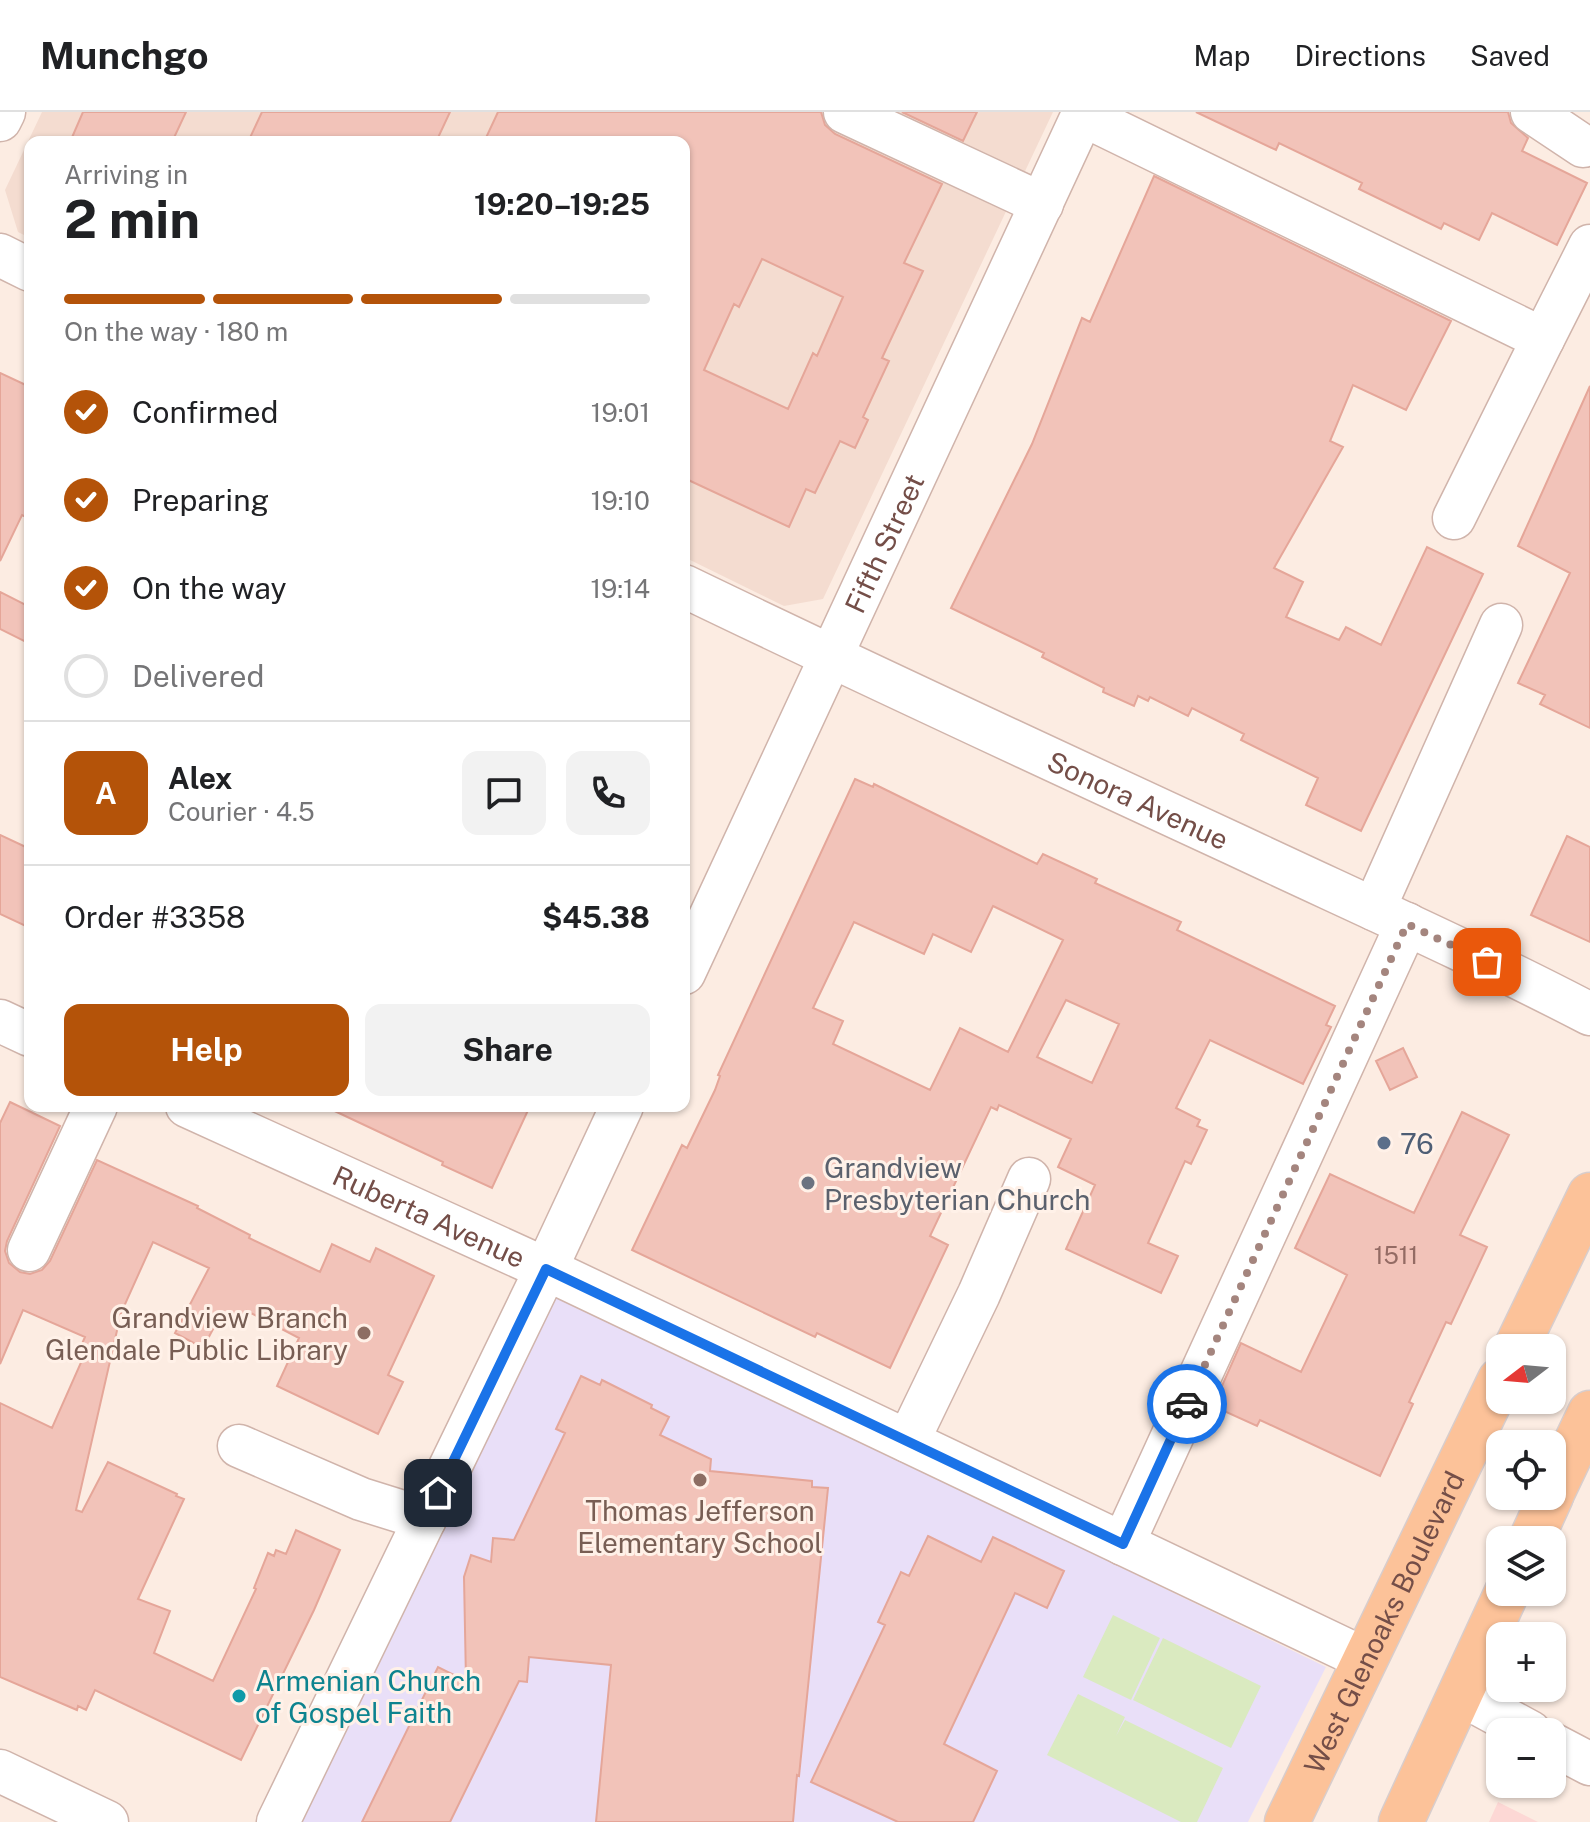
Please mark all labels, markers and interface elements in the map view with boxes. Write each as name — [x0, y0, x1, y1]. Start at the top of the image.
text: Munchgo — [40, 33, 209, 78]
text: Map — [1194, 39, 1250, 72]
text: Directions — [1294, 39, 1426, 72]
text: Saved — [1470, 39, 1550, 72]
text: Arriving in — [64, 159, 188, 190]
text: 19:20–19:25 — [474, 186, 650, 222]
text: 2 min — [64, 189, 200, 250]
text: On the way · 180 m — [64, 316, 288, 347]
icon: check — [64, 390, 108, 434]
text: Confirmed — [132, 394, 278, 430]
text: 19:01 — [591, 397, 650, 428]
street label: Fifth Street — [837, 468, 930, 618]
icon: check — [64, 478, 108, 522]
text: Preparing — [132, 482, 269, 518]
text: 19:10 — [591, 485, 650, 516]
icon: check — [64, 566, 108, 610]
text: On the way — [132, 570, 286, 606]
text: 19:14 — [590, 573, 650, 604]
text: Delivered — [132, 658, 264, 694]
street label: Sonora Avenue — [1043, 744, 1234, 856]
button: chat — [462, 751, 546, 835]
button: phone — [566, 751, 650, 835]
text: Alex — [168, 760, 232, 796]
text: A — [95, 775, 117, 811]
text: Courier · 4.5 — [168, 796, 315, 827]
text: Order #3358 — [64, 899, 246, 935]
text: $45.38 — [542, 899, 650, 935]
pin — [1453, 928, 1521, 996]
icon: bag — [1465, 940, 1509, 984]
button: Help — [64, 1004, 349, 1096]
button: Share — [365, 1004, 650, 1096]
place label: 76 — [1400, 1127, 1434, 1160]
marker: 76 — [1375, 1134, 1393, 1152]
place label: Grandview Presbyterian Church — [824, 1151, 1091, 1216]
street label: Ruberta Avenue — [328, 1158, 531, 1274]
marker: Grandview Presbyterian Church — [799, 1174, 817, 1192]
house number: 1511 — [1374, 1241, 1418, 1269]
place label: Grandview Branch Glendale Public Library — [45, 1301, 348, 1366]
marker: Grandview Branch Glendale Public Library — [355, 1324, 373, 1342]
north arrow — [1486, 1334, 1566, 1414]
map controls — [1486, 1334, 1566, 1798]
courier — [1147, 1364, 1227, 1444]
icon: car — [1165, 1382, 1209, 1426]
button: locate — [1486, 1430, 1566, 1510]
pin — [404, 1459, 472, 1527]
street label: West Glenoaks Boulevard — [1296, 1465, 1470, 1779]
icon: home — [416, 1471, 460, 1515]
marker: Thomas Jefferson Elementary School — [691, 1471, 709, 1489]
place label: Thomas Jefferson Elementary School — [577, 1494, 823, 1559]
button: layers — [1486, 1526, 1566, 1606]
button: + — [1486, 1622, 1566, 1702]
place label: Armenian Church of Gospel Faith — [255, 1664, 481, 1729]
marker: Armenian Church of Gospel Faith — [230, 1687, 248, 1705]
button: − — [1486, 1718, 1566, 1798]

